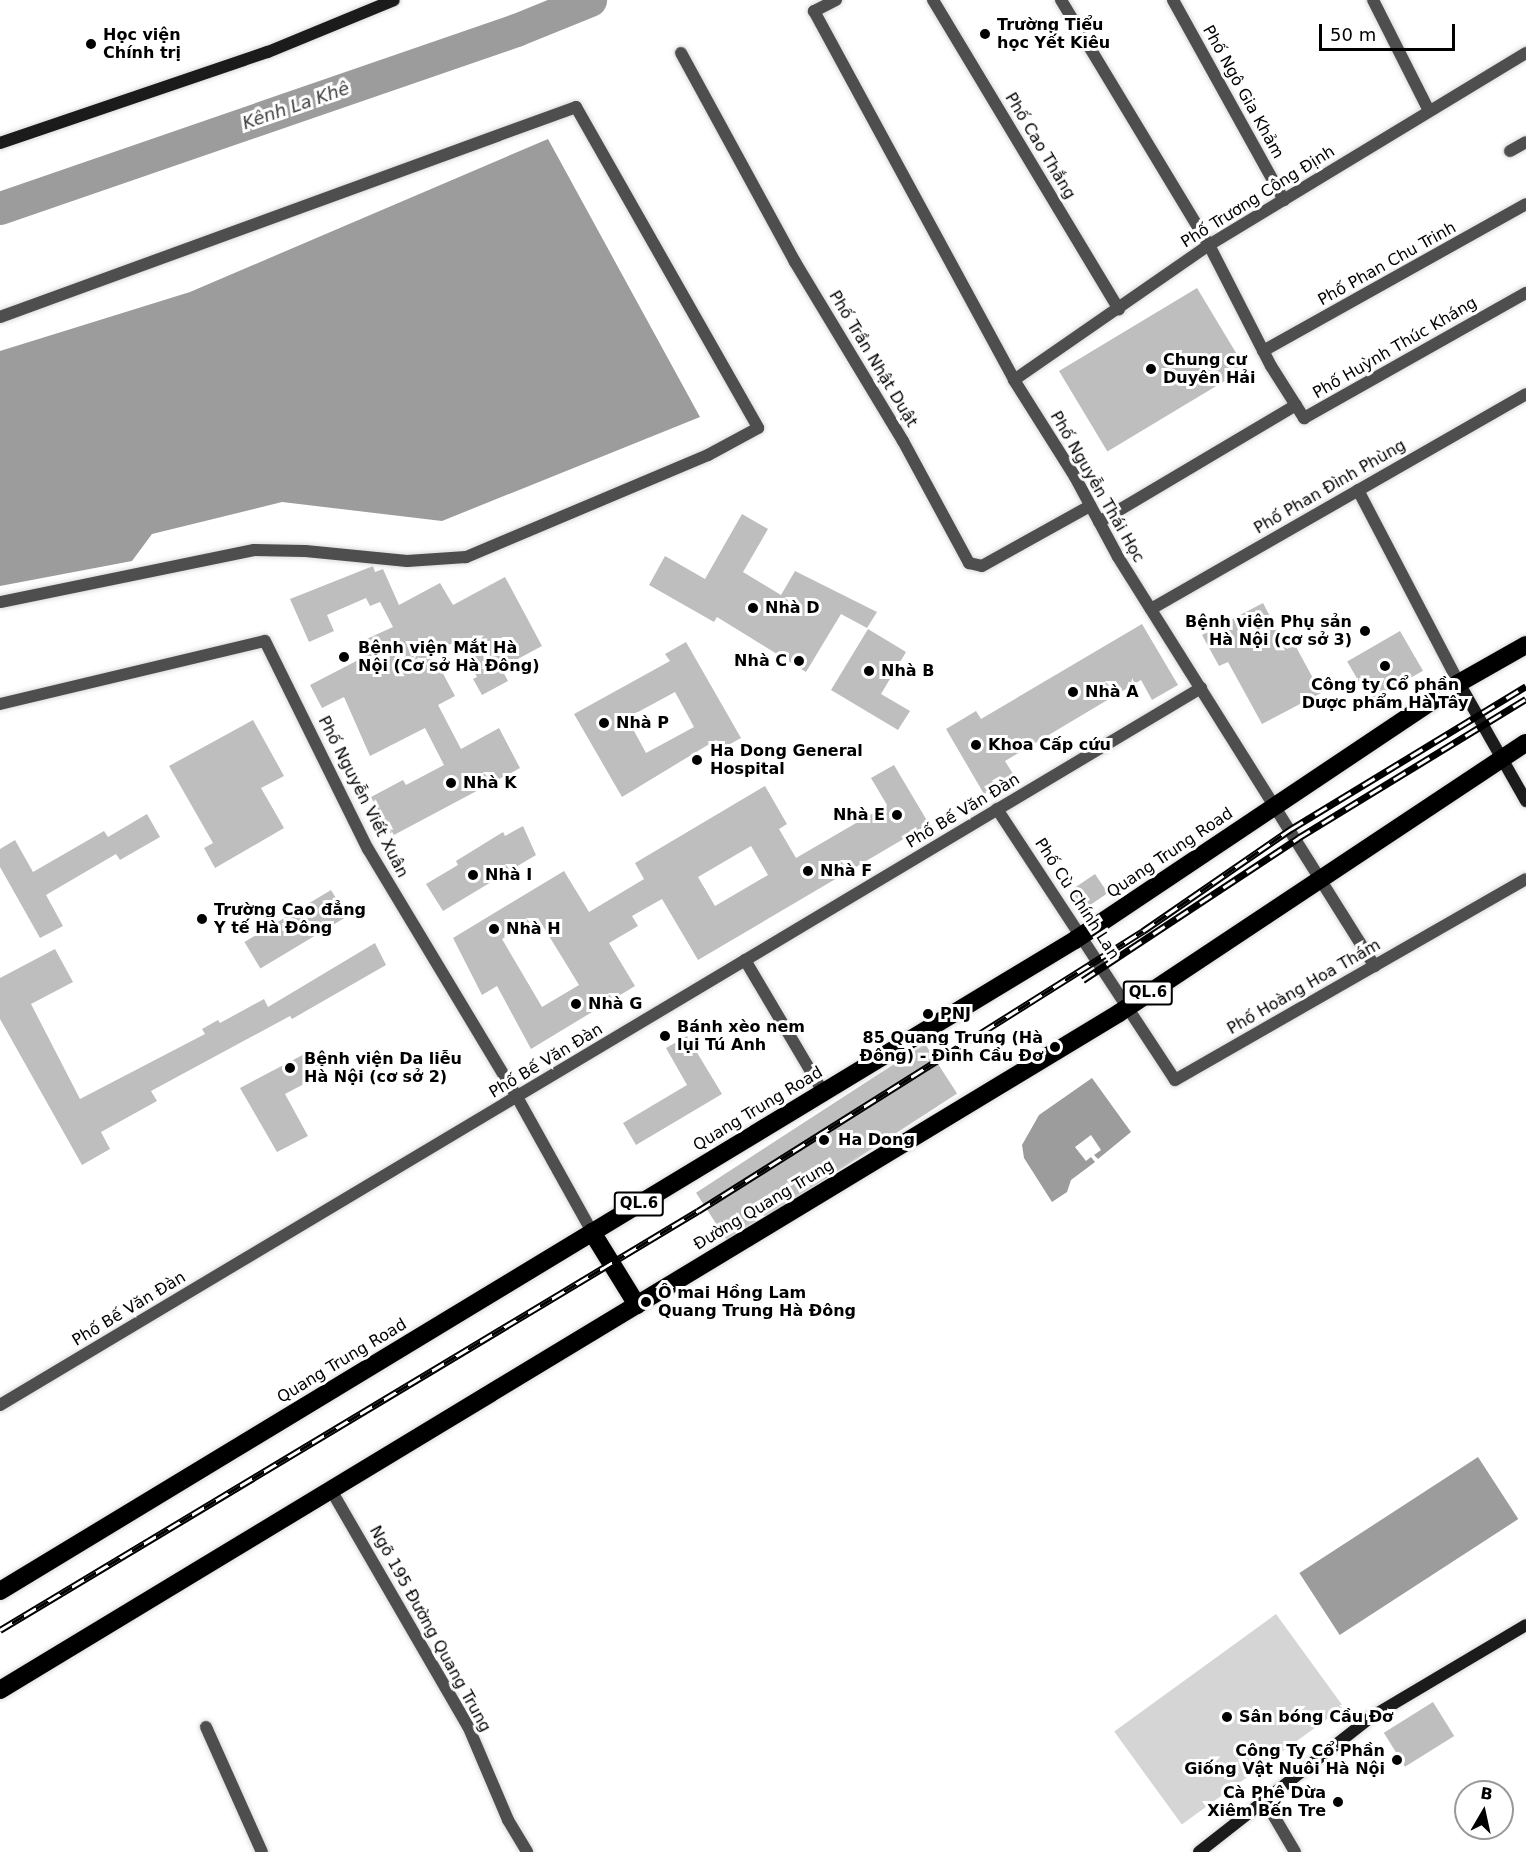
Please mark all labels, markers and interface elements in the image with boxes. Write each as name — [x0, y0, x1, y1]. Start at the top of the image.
scale bar — [1322, 12, 1458, 50]
place label: Trường Tiểu học Yết Kiêu — [997, 15, 1110, 53]
street label: Phố Ngô Gia Khảm — [1198, 22, 1288, 162]
text: 50 m — [1330, 24, 1376, 45]
place label: Học viện Chính trị — [103, 25, 181, 63]
marker: Trường Tiểu học Yết Kiêu — [978, 27, 992, 41]
marker: Học viện Chính trị — [84, 37, 98, 51]
water label: Kênh La Khê — [240, 78, 352, 134]
street label: Phố Cao Thắng — [1001, 89, 1079, 203]
street label: Phố Trương Công Định — [1178, 142, 1338, 252]
street label: Phố Phan Chu Trinh — [1315, 218, 1459, 310]
street label: Phố Trần Nhật Duật — [825, 287, 921, 431]
street label: Phố Huỳnh Thúc Kháng — [1310, 293, 1480, 403]
place label: Chung cư Duyên Hải — [1163, 350, 1256, 388]
marker: Chung cư Duyên Hải — [1144, 362, 1158, 376]
street label: Phố Nguyễn Thái Học — [1046, 408, 1148, 566]
street label: Phố Phan Đình Phùng — [1251, 436, 1409, 538]
place label: Nhà D — [765, 598, 819, 618]
marker: Nhà D — [746, 601, 760, 615]
place label: Bệnh viện Phụ sản Hà Nội (cơ sở 3) — [1185, 612, 1352, 650]
marker: Bệnh viện Phụ sản Hà Nội (cơ sở 3) — [1356, 622, 1374, 640]
place label: Bệnh viện Mắt Hà Nội (Cơ sở Hà Đông) — [358, 638, 539, 676]
marker: Bệnh viện Mắt Hà Nội (Cơ sở Hà Đông) — [335, 648, 353, 666]
place label: Nhà C — [734, 651, 787, 671]
marker: Nhà C — [792, 654, 806, 668]
marker: Công ty Cổ phần Dược phẩm Hà Tây — [1378, 659, 1392, 673]
place label: Nhà B — [881, 661, 934, 681]
marker: Nhà B — [862, 664, 876, 678]
place label: Công ty Cổ phần Dược phẩm Hà Tây — [1302, 675, 1468, 713]
place label: Nhà A — [1085, 682, 1139, 702]
marker: Nhà A — [1066, 685, 1080, 699]
street label: Phố Nguyễn Viết Xuân — [314, 713, 412, 881]
place label: Nhà P — [616, 713, 669, 733]
marker: Nhà P — [597, 716, 611, 730]
place label: Khoa Cấp cứu — [988, 735, 1111, 755]
marker: Khoa Cấp cứu — [969, 738, 983, 752]
place label: Ha Dong General Hospital — [710, 741, 863, 779]
marker: Ha Dong General Hospital — [688, 751, 706, 769]
street label: Phố Bế Văn Đàn — [903, 770, 1023, 852]
place label: Nhà K — [463, 773, 517, 793]
marker: Nhà K — [444, 776, 458, 790]
street label: Quang Trung Road — [1103, 804, 1237, 902]
place label: Nhà E — [833, 805, 885, 825]
marker: Nhà E — [890, 808, 904, 822]
street label: Phố Cù Chính Lan — [1031, 835, 1123, 963]
place label: Nhà F — [820, 861, 872, 881]
marker: Nhà F — [801, 864, 815, 878]
place label: Nhà I — [485, 865, 532, 885]
marker: Nhà I — [466, 868, 480, 882]
place label: Trường Cao đẳng Y tế Hà Đông — [214, 900, 366, 938]
marker: Trường Cao đẳng Y tế Hà Đông — [195, 912, 209, 926]
place label: Nhà H — [506, 919, 561, 939]
marker: Nhà H — [487, 922, 501, 936]
street label: Phố Hoàng Hoa Thám — [1224, 935, 1384, 1039]
road number: QL.6 — [1122, 981, 1174, 1005]
place label: Nhà G — [588, 994, 642, 1014]
marker: Nhà G — [569, 997, 583, 1011]
place label: PNJ — [940, 1004, 971, 1024]
marker: PNJ — [921, 1007, 935, 1021]
place label: Bánh xèo nem lụi Tú Anh — [677, 1017, 805, 1055]
street label: Phố Bế Văn Đàn — [486, 1020, 606, 1102]
place label: 85 Quang Trung (Hà Đông) - Đình Cầu Đơ — [860, 1028, 1043, 1066]
marker: Bánh xèo nem lụi Tú Anh — [658, 1029, 672, 1043]
marker: 85 Quang Trung (Hà Đông) - Đình Cầu Đơ — [1048, 1040, 1062, 1054]
place label: Bệnh viện Da liễu Hà Nội (cơ sở 2) — [304, 1049, 462, 1087]
marker: Bệnh viện Da liễu Hà Nội (cơ sở 2) — [281, 1059, 299, 1077]
street label: Quang Trung Road — [690, 1063, 826, 1155]
place label: Ha Dong — [838, 1130, 915, 1150]
marker: Ha Dong — [815, 1131, 833, 1149]
street label: Đường Quang Trung — [690, 1156, 838, 1254]
road number: QL.6 — [614, 1192, 664, 1216]
street label: Phố Bế Văn Đàn — [69, 1268, 189, 1350]
place label: Ô mai Hồng Lam Quang Trung Hà Đông — [658, 1283, 856, 1321]
marker: Ô mai Hồng Lam Quang Trung Hà Đông — [639, 1295, 653, 1309]
street label: Quang Trung Road — [274, 1315, 410, 1407]
street label: Ngõ 195 Đường Quang Trung — [365, 1523, 495, 1735]
place label: Sân bóng Cầu Đơ — [1239, 1707, 1393, 1727]
marker: Sân bóng Cầu Đơ — [1220, 1710, 1234, 1724]
place label: Công Ty Cổ Phần Giống Vật Nuôi Hà Nội — [1184, 1741, 1385, 1779]
marker: Công Ty Cổ Phần Giống Vật Nuôi Hà Nội — [1390, 1753, 1404, 1767]
north arrow — [1454, 1780, 1514, 1840]
place label: Cà Phê Dừa Xiêm Bến Tre — [1207, 1783, 1326, 1821]
text: B — [1479, 1783, 1494, 1804]
marker: Cà Phê Dừa Xiêm Bến Tre — [1331, 1795, 1345, 1809]

